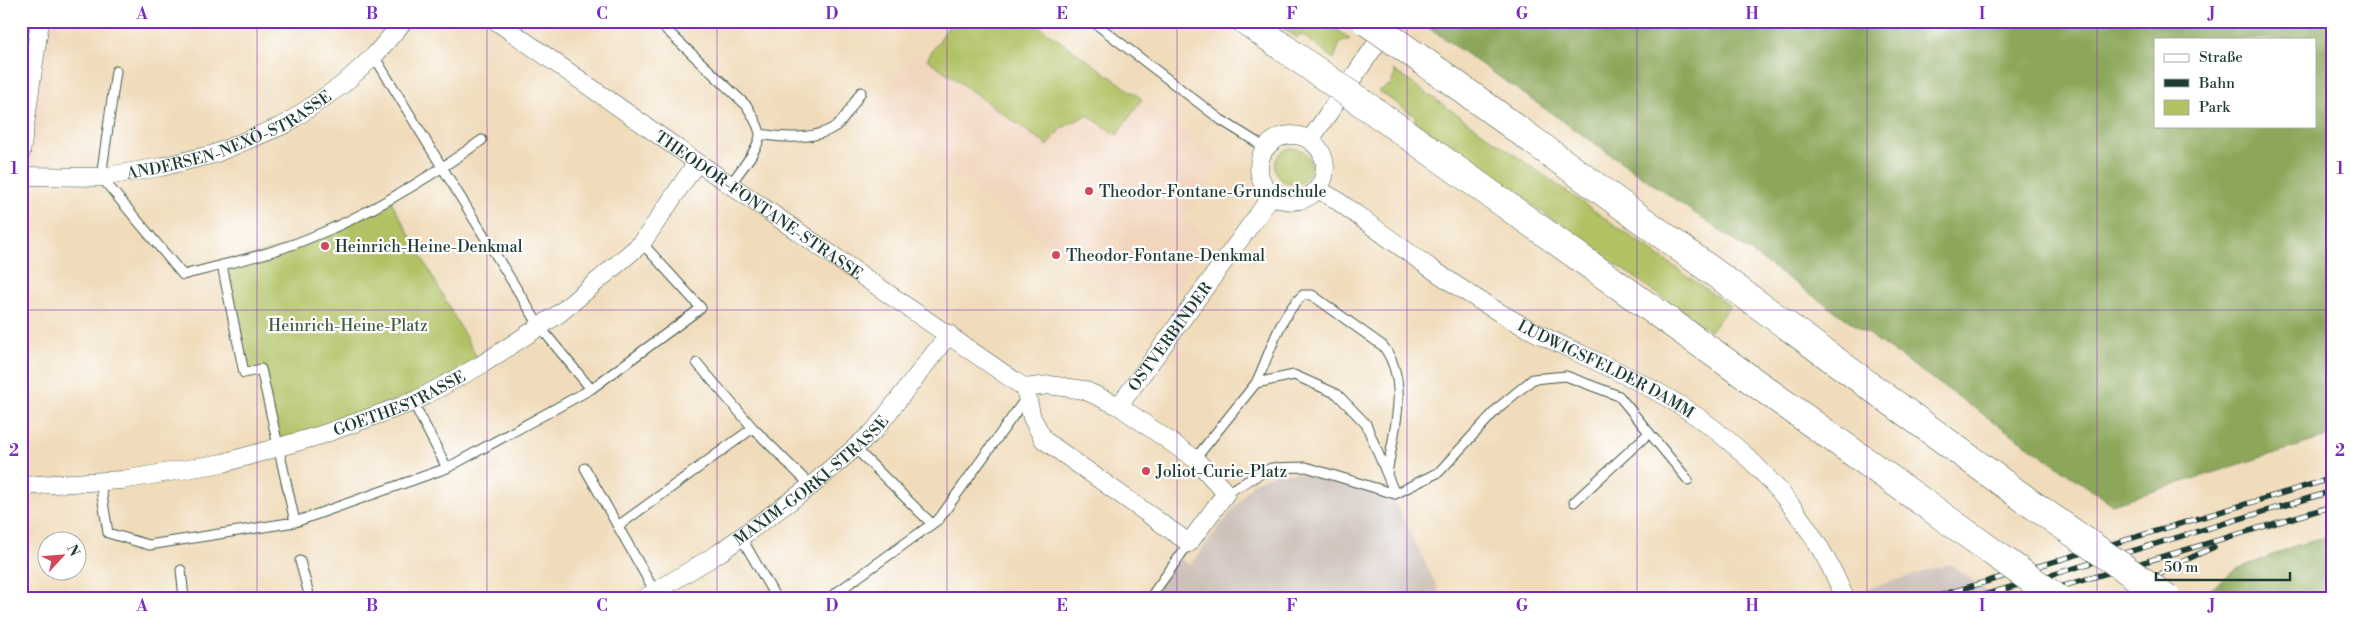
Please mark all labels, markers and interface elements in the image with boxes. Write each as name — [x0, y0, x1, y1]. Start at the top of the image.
text: A — [135, 4, 148, 24]
text: B — [366, 4, 378, 24]
text: C — [596, 4, 608, 24]
text: D — [826, 4, 839, 24]
text: E — [1056, 4, 1068, 24]
text: F — [1286, 4, 1298, 24]
text: G — [1516, 4, 1529, 24]
text: H — [1745, 4, 1759, 24]
text: I — [1979, 4, 1985, 24]
text: J — [2207, 4, 2215, 24]
legend — [2154, 38, 2316, 128]
text: Straße — [2199, 48, 2243, 67]
text: Bahn — [2198, 74, 2235, 93]
street label: ANDERSEN-NEXÖ-STRASSE — [124, 86, 336, 184]
text: Park — [2199, 98, 2231, 117]
street label: THEODOR-FONTANE-STRASSE — [651, 127, 866, 284]
text: 1 — [10, 159, 18, 179]
text: 1 — [2336, 159, 2344, 179]
place label: Theodor-Fontane-Grundschule — [1099, 182, 1327, 202]
marker: Theodor-Fontane-Grundschule — [1083, 185, 1095, 197]
place label: Heinrich-Heine-Denkmal — [335, 237, 523, 257]
marker: Heinrich-Heine-Denkmal — [319, 240, 331, 252]
place label: Theodor-Fontane-Denkmal — [1066, 246, 1265, 266]
marker: Theodor-Fontane-Denkmal — [1050, 249, 1062, 261]
street label: OSTVERBINDER — [1124, 278, 1217, 395]
park label: Heinrich-Heine-Platz — [268, 316, 428, 336]
street label: LUDWIGSFELDER DAMM — [1514, 316, 1698, 423]
street label: GOETHESTRASSE — [331, 366, 469, 441]
street label: MAXIM-GORKI-STRASSE — [730, 412, 893, 550]
text: 2 — [9, 441, 19, 461]
text: 2 — [2335, 441, 2345, 461]
place label: Joliot-Curie-Platz — [1155, 462, 1287, 482]
marker: Joliot-Curie-Platz — [1140, 465, 1152, 477]
north arrow — [38, 532, 88, 582]
text: N — [62, 542, 83, 560]
scale bar — [2156, 549, 2290, 581]
text: 50 m — [2164, 558, 2198, 577]
text: A — [135, 596, 148, 616]
text: B — [366, 596, 378, 616]
text: C — [596, 596, 608, 616]
text: D — [826, 596, 839, 616]
text: E — [1056, 596, 1068, 616]
text: F — [1286, 596, 1298, 616]
text: G — [1516, 596, 1529, 616]
text: H — [1745, 596, 1759, 616]
text: I — [1979, 596, 1985, 616]
text: J — [2207, 596, 2215, 616]

